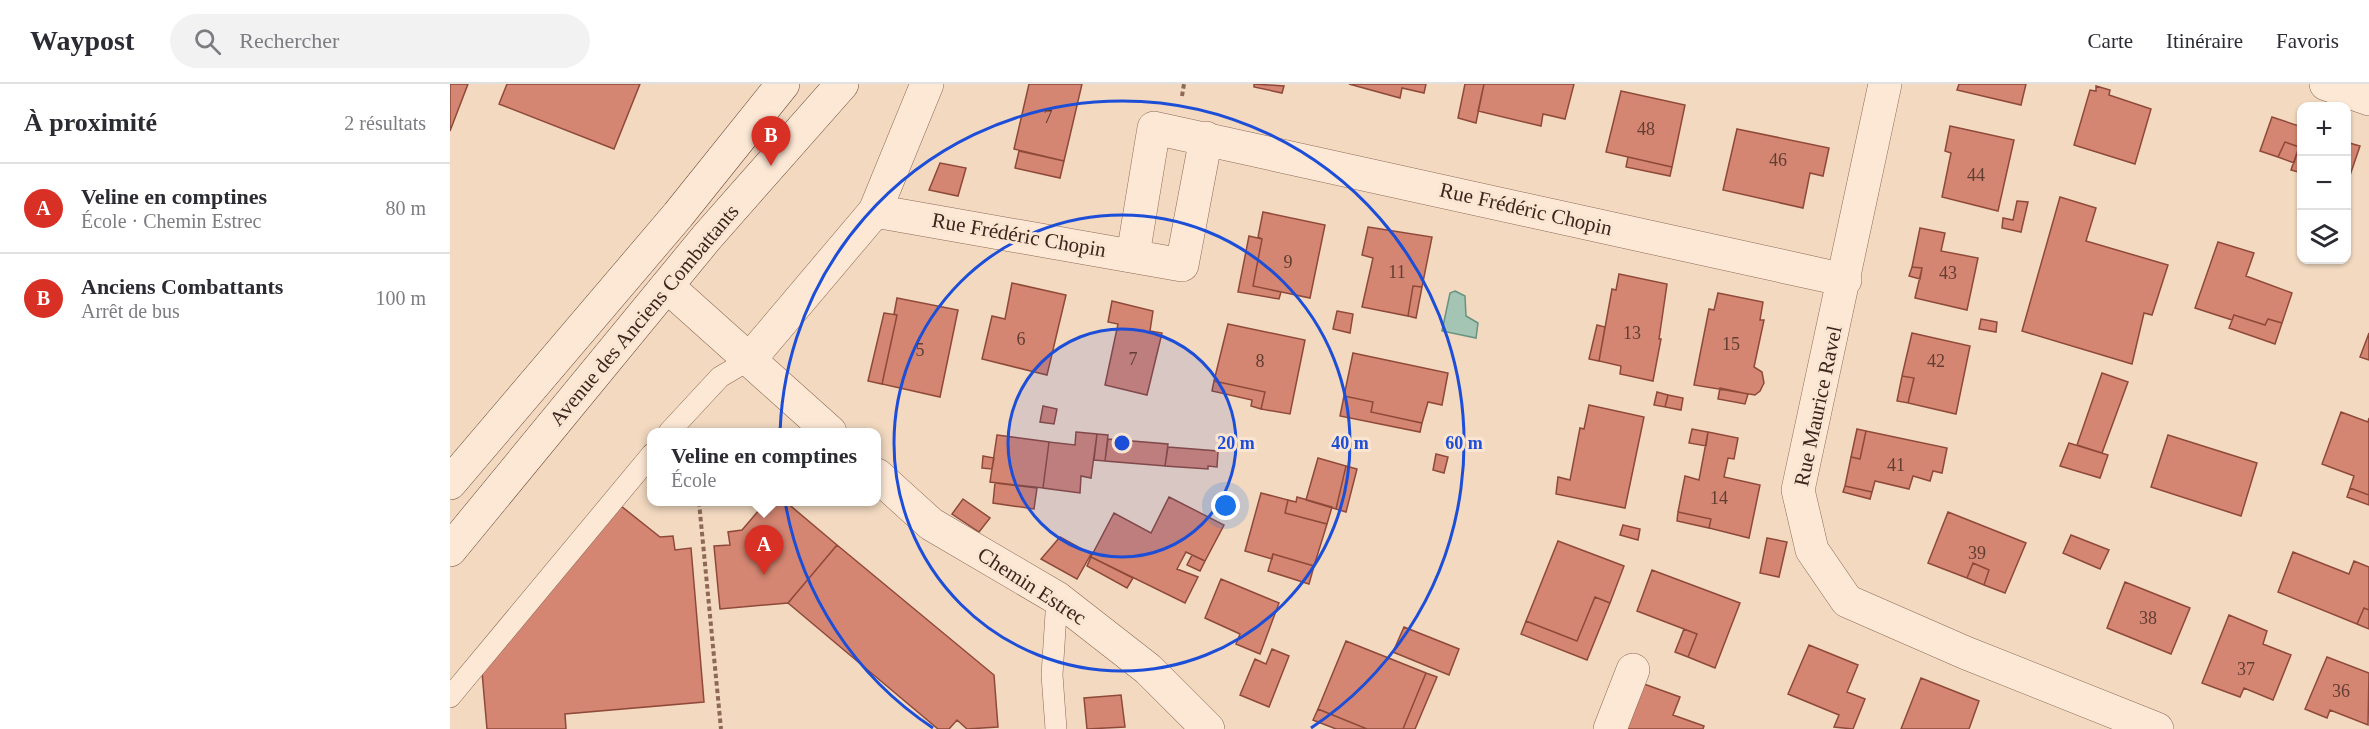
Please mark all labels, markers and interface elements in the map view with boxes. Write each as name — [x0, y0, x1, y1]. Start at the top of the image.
search box — [170, 14, 590, 68]
text: Waypost — [30, 25, 134, 56]
icon: search — [191, 25, 224, 58]
text: Rechercher — [239, 28, 339, 53]
text: Carte — [2088, 29, 2133, 53]
text: Itinéraire — [2166, 29, 2243, 53]
text: Favoris — [2276, 29, 2339, 53]
map controls — [2297, 102, 2351, 264]
button: + — [2297, 102, 2351, 156]
house number: 7 — [1044, 107, 1053, 127]
text: À proximité — [24, 108, 157, 137]
text: 2 résultats — [344, 112, 426, 134]
pin: B — [752, 116, 790, 166]
house number: 48 — [1637, 119, 1655, 139]
house number: 46 — [1769, 150, 1787, 170]
button: − — [2297, 156, 2351, 210]
house number: 44 — [1967, 165, 1985, 185]
street label: Rue Frédéric Chopin — [1437, 177, 1615, 241]
text: Veline en comptines — [81, 184, 267, 209]
text: A — [36, 197, 51, 219]
text: 80 m — [385, 197, 426, 219]
street label: Avenue des Anciens Combattants — [544, 200, 744, 430]
street label: Rue Frédéric Chopin — [930, 208, 1108, 262]
text: École · Chemin Estrec — [81, 210, 262, 232]
button: layers — [2297, 210, 2351, 264]
house number: 9 — [1284, 252, 1293, 272]
house number: 11 — [1388, 262, 1406, 282]
house number: 43 — [1939, 263, 1957, 283]
text: Anciens Combattants — [81, 274, 283, 299]
text: B — [37, 287, 50, 309]
text: 100 m — [375, 287, 426, 309]
text: Arrêt de bus — [81, 300, 180, 322]
house number: 13 — [1623, 323, 1641, 343]
street label: Rue Maurice Ravel — [1789, 323, 1847, 488]
house number: 6 — [1017, 329, 1026, 349]
house number: 15 — [1722, 334, 1740, 354]
house number: 5 — [916, 340, 925, 360]
house number: 7 — [1129, 349, 1138, 369]
house number: 8 — [1256, 351, 1265, 371]
house number: 42 — [1927, 351, 1945, 371]
popup — [647, 428, 881, 506]
centre of rings — [1112, 433, 1132, 453]
text: 20 m — [1217, 433, 1255, 453]
text: 40 m — [1331, 433, 1369, 453]
text: 60 m — [1445, 433, 1483, 453]
text: Veline en comptines — [671, 443, 857, 468]
house number: 41 — [1887, 455, 1905, 475]
text: École — [671, 469, 716, 491]
house number: 14 — [1710, 488, 1728, 508]
your location — [1211, 491, 1240, 520]
pin: A — [744, 526, 784, 575]
street label: Chemin Estrec — [973, 542, 1091, 630]
house number: 39 — [1968, 543, 1986, 563]
house number: 38 — [2139, 608, 2157, 628]
house number: 37 — [2237, 659, 2255, 679]
house number: 36 — [2332, 681, 2350, 701]

